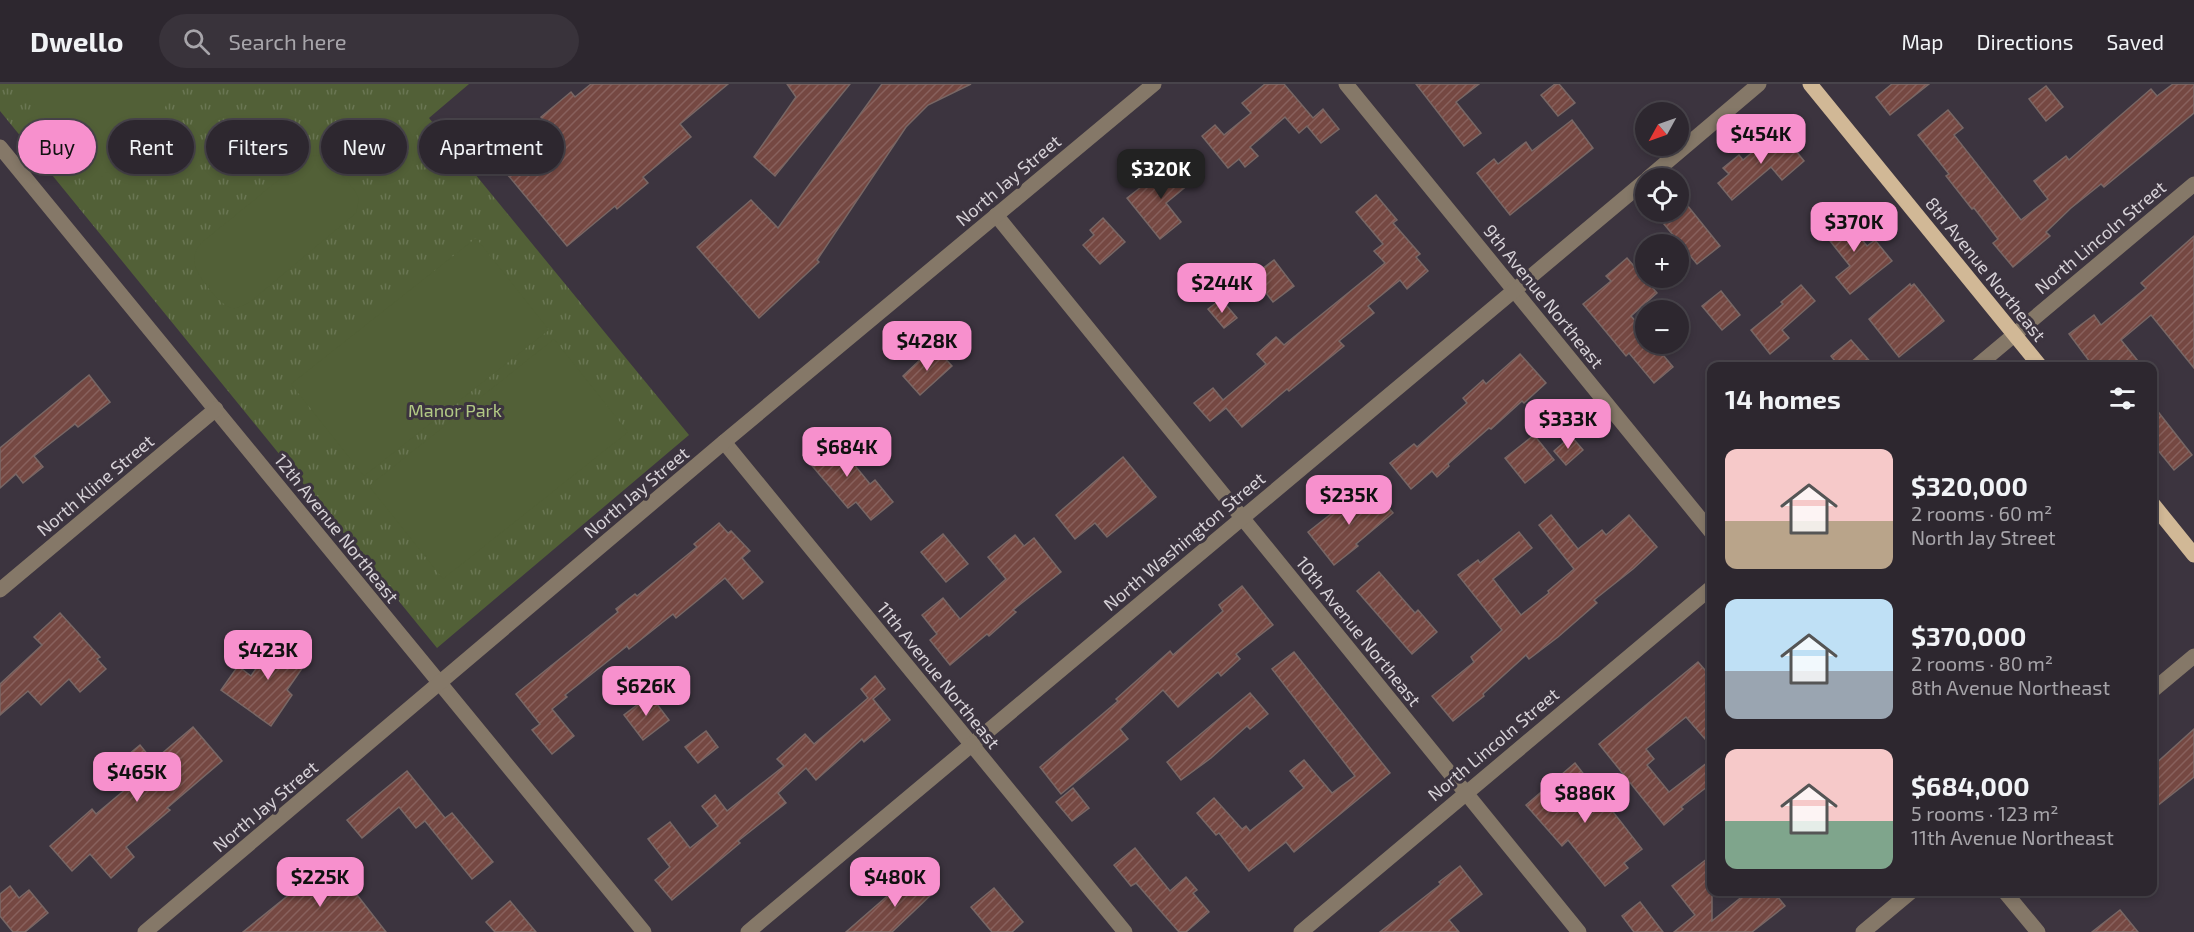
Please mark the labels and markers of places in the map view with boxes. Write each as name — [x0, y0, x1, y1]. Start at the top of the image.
pin: $454K — [1719, 114, 1803, 165]
pin: $320K — [1119, 149, 1203, 200]
pin: $370K — [1812, 202, 1896, 253]
pin: $244K — [1180, 263, 1264, 314]
pin: $428K — [885, 321, 969, 372]
pin: $333K — [1526, 399, 1610, 450]
pin: $684K — [805, 427, 889, 478]
pin: $235K — [1307, 475, 1391, 526]
pin: $423K — [226, 630, 310, 681]
pin: $626K — [604, 666, 688, 717]
pin: $465K — [95, 752, 179, 803]
pin: $886K — [1543, 773, 1627, 824]
pin: $225K — [278, 857, 362, 908]
pin: $480K — [853, 857, 937, 908]

